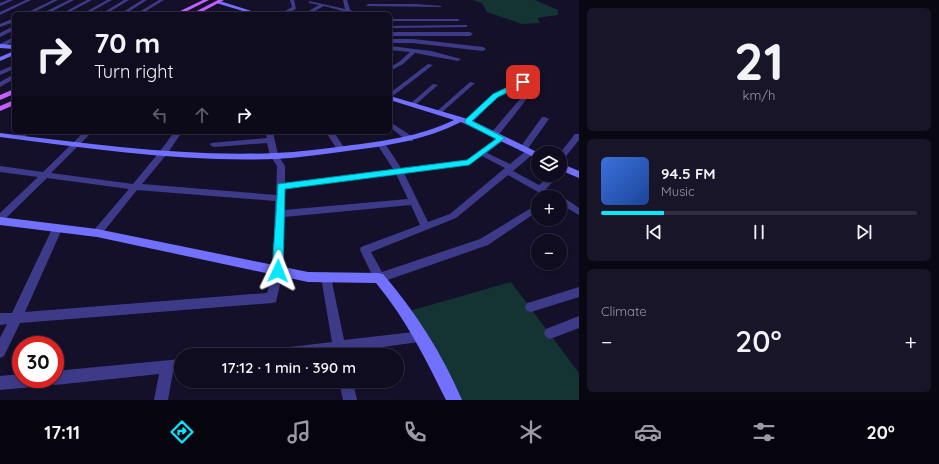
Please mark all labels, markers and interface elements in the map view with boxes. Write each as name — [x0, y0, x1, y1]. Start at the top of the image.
text: 70 m — [94, 25, 160, 60]
icon: right — [28, 28, 80, 80]
text: 21 — [734, 28, 784, 93]
text: Turn right — [94, 60, 174, 83]
pin — [506, 65, 540, 99]
icon: arrive — [512, 71, 534, 93]
text: km/h — [743, 87, 775, 103]
icon: left — [149, 104, 171, 126]
icon: ahead — [191, 104, 213, 126]
icon: right — [233, 104, 255, 126]
map controls — [531, 146, 567, 270]
button: layers — [531, 146, 567, 182]
text: 94.5 FM — [661, 164, 716, 183]
text: Music — [661, 183, 695, 199]
button: + — [531, 190, 567, 226]
icon: previous — [643, 221, 665, 243]
icon: pause — [748, 221, 770, 243]
icon: next — [853, 221, 875, 243]
button: − — [531, 234, 567, 270]
position arrow — [257, 250, 299, 292]
text: Climate — [601, 303, 647, 319]
text: 20° — [735, 322, 782, 360]
text: − — [601, 328, 612, 356]
text: + — [905, 328, 917, 356]
speed limit sign: 30 — [12, 336, 64, 388]
text: 17:12 · 1 min · 390 m — [222, 358, 356, 377]
icon: directions — [168, 418, 196, 446]
icon: music — [285, 418, 313, 446]
icon: phone — [401, 418, 429, 446]
icon: climate — [517, 418, 545, 446]
icon: car — [634, 418, 662, 446]
icon: filters — [750, 418, 778, 446]
text: 17:11 — [44, 421, 80, 444]
text: 20° — [866, 421, 895, 444]

